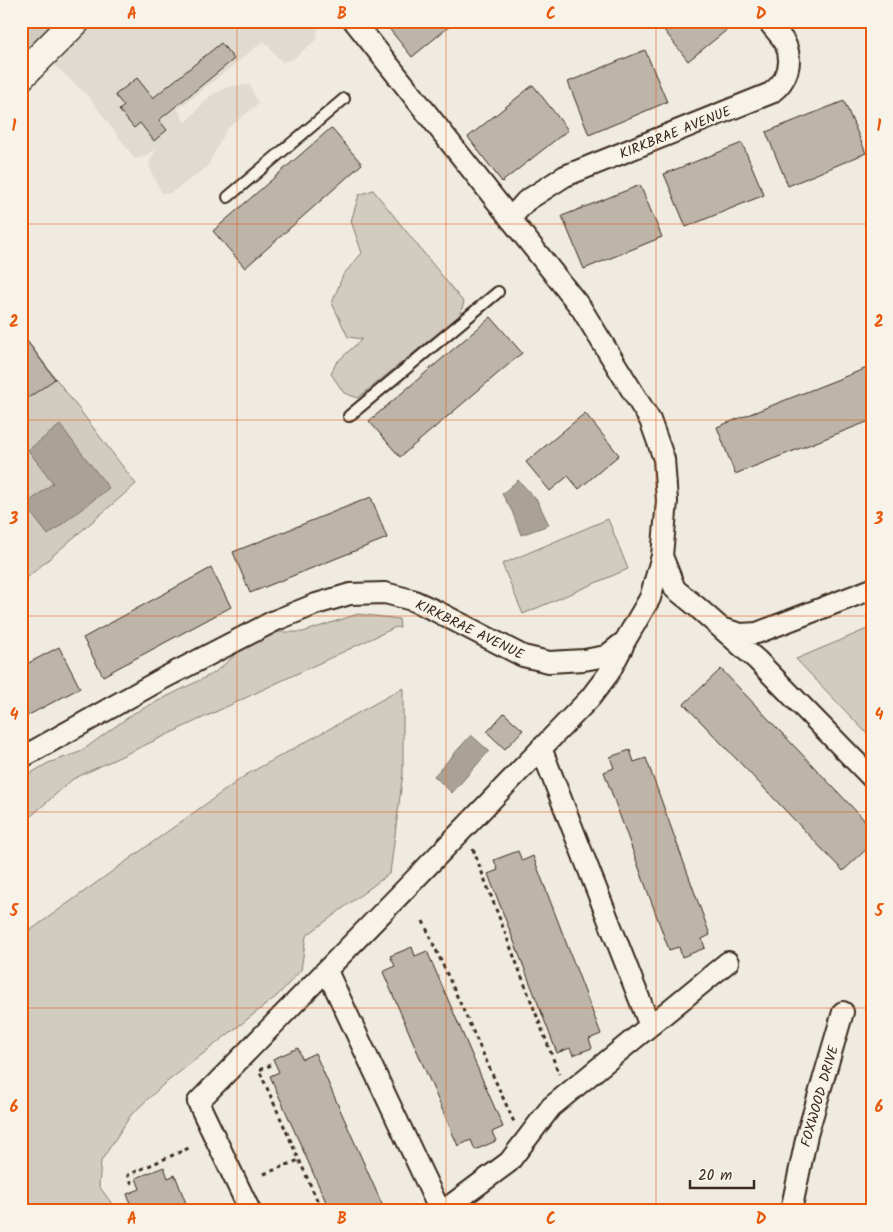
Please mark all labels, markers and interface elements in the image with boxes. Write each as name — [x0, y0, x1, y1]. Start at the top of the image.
text: A — [127, 2, 137, 27]
text: B — [337, 2, 347, 27]
text: C — [546, 2, 556, 27]
text: D — [756, 2, 767, 27]
street label: KIRKBRAE AVENUE — [616, 100, 735, 165]
text: 1 — [12, 114, 17, 139]
text: 1 — [877, 114, 882, 139]
text: 2 — [9, 310, 19, 335]
text: 2 — [874, 310, 884, 335]
text: 3 — [9, 507, 19, 532]
text: 3 — [874, 507, 884, 532]
street label: KIRKBRAE AVENUE — [411, 594, 528, 666]
text: 4 — [10, 703, 19, 728]
text: 4 — [875, 703, 884, 728]
text: 5 — [9, 899, 20, 924]
text: 5 — [874, 899, 885, 924]
street label: FOXWOOD DRIVE — [795, 1042, 845, 1150]
text: 6 — [10, 1095, 19, 1120]
text: 6 — [875, 1095, 884, 1120]
scale bar — [690, 1157, 754, 1189]
text: 20 m — [698, 1164, 732, 1188]
text: A — [127, 1207, 137, 1232]
text: B — [337, 1207, 347, 1232]
text: C — [546, 1207, 556, 1232]
text: D — [756, 1207, 767, 1232]

